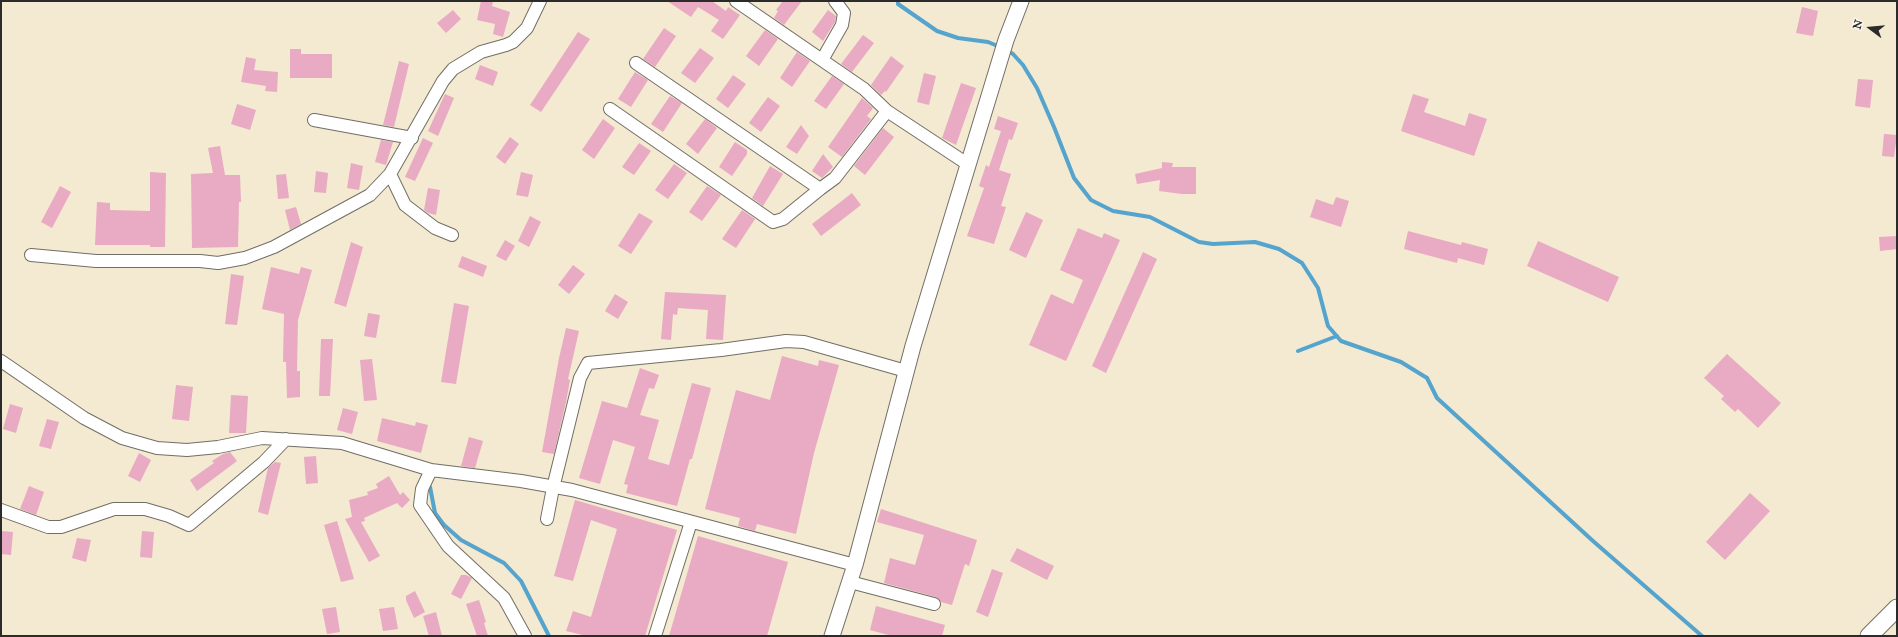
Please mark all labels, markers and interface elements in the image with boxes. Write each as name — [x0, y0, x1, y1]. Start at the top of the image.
north arrow — [1850, 8, 1890, 48]
text: N — [1850, 18, 1866, 31]

